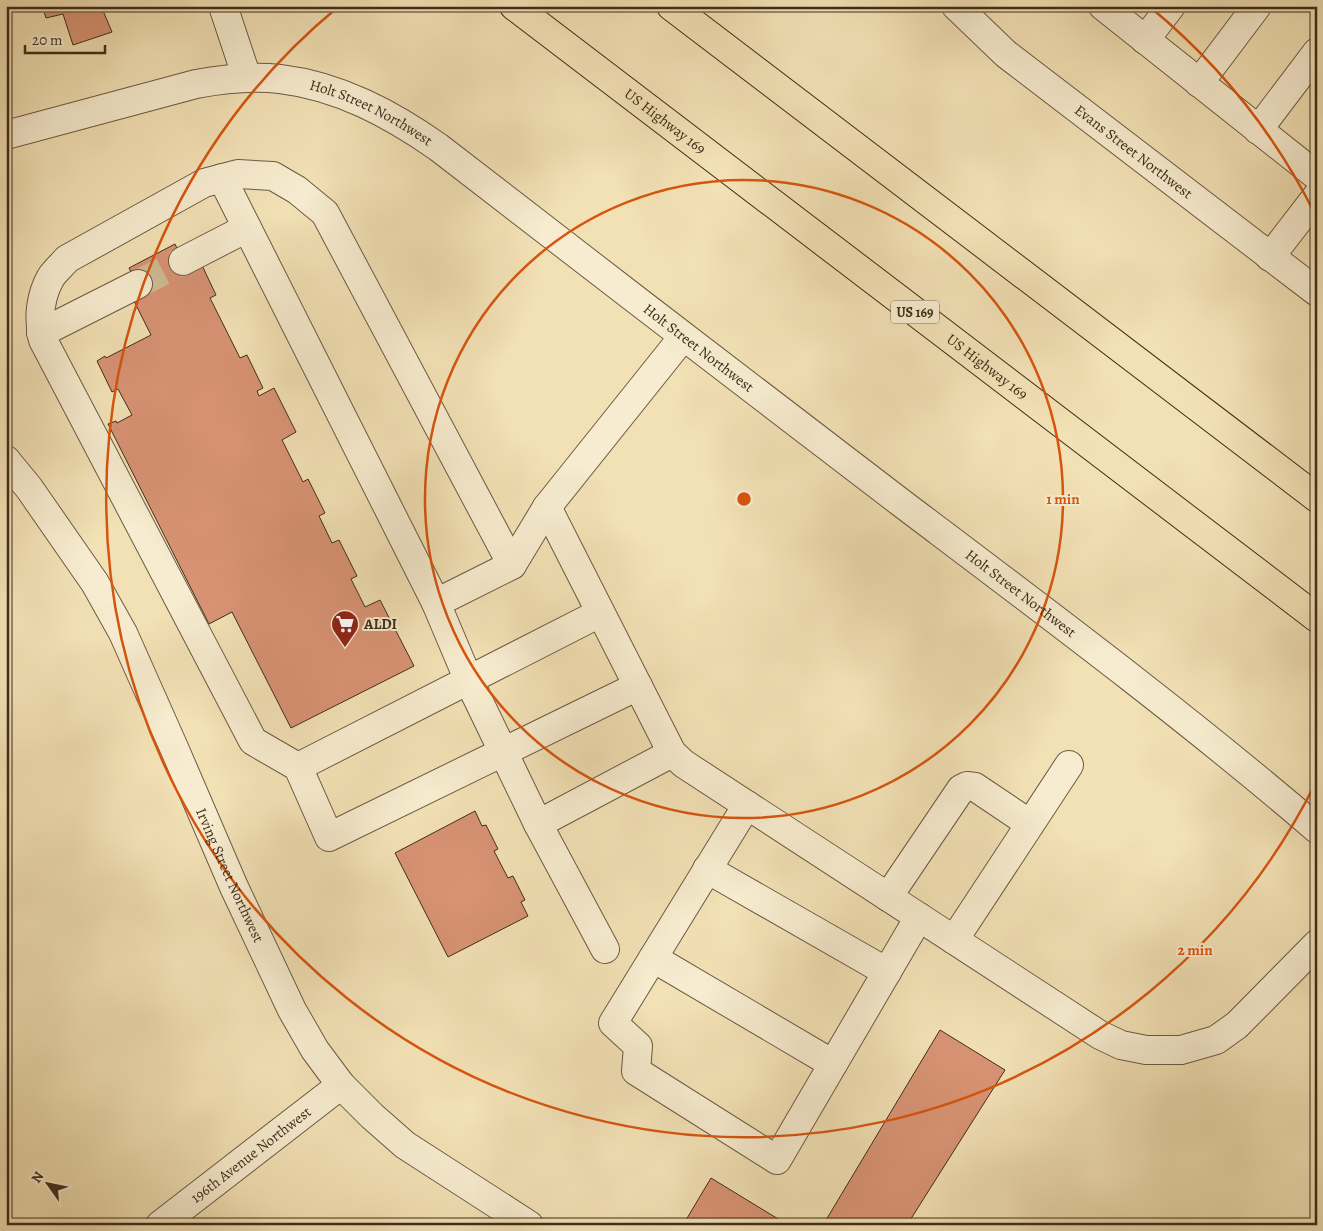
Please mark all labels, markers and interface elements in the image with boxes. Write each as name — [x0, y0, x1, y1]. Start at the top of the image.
scale bar — [25, 22, 105, 54]
text: 20 m — [32, 30, 63, 50]
street label: Holt Street Northwest — [308, 75, 437, 150]
street label: US Highway 169 — [620, 84, 710, 159]
street label: Evans Street Northwest — [1071, 100, 1197, 203]
street label: Holt Street Northwest — [639, 299, 758, 397]
road number: US 169 — [891, 300, 939, 324]
street label: US Highway 169 — [942, 329, 1032, 404]
text: 1 min — [1046, 489, 1080, 509]
centre of rings — [735, 490, 753, 508]
street label: Holt Street Northwest — [961, 545, 1080, 642]
supermarket icon: ALDI — [330, 609, 360, 648]
place label: ALDI — [363, 614, 397, 634]
street label: Irving Street Northwest — [191, 805, 269, 946]
text: 2 min — [1177, 940, 1213, 960]
street label: 196th Avenue Northwest — [187, 1102, 315, 1208]
north arrow — [22, 1158, 72, 1208]
text: N — [27, 1168, 48, 1187]

